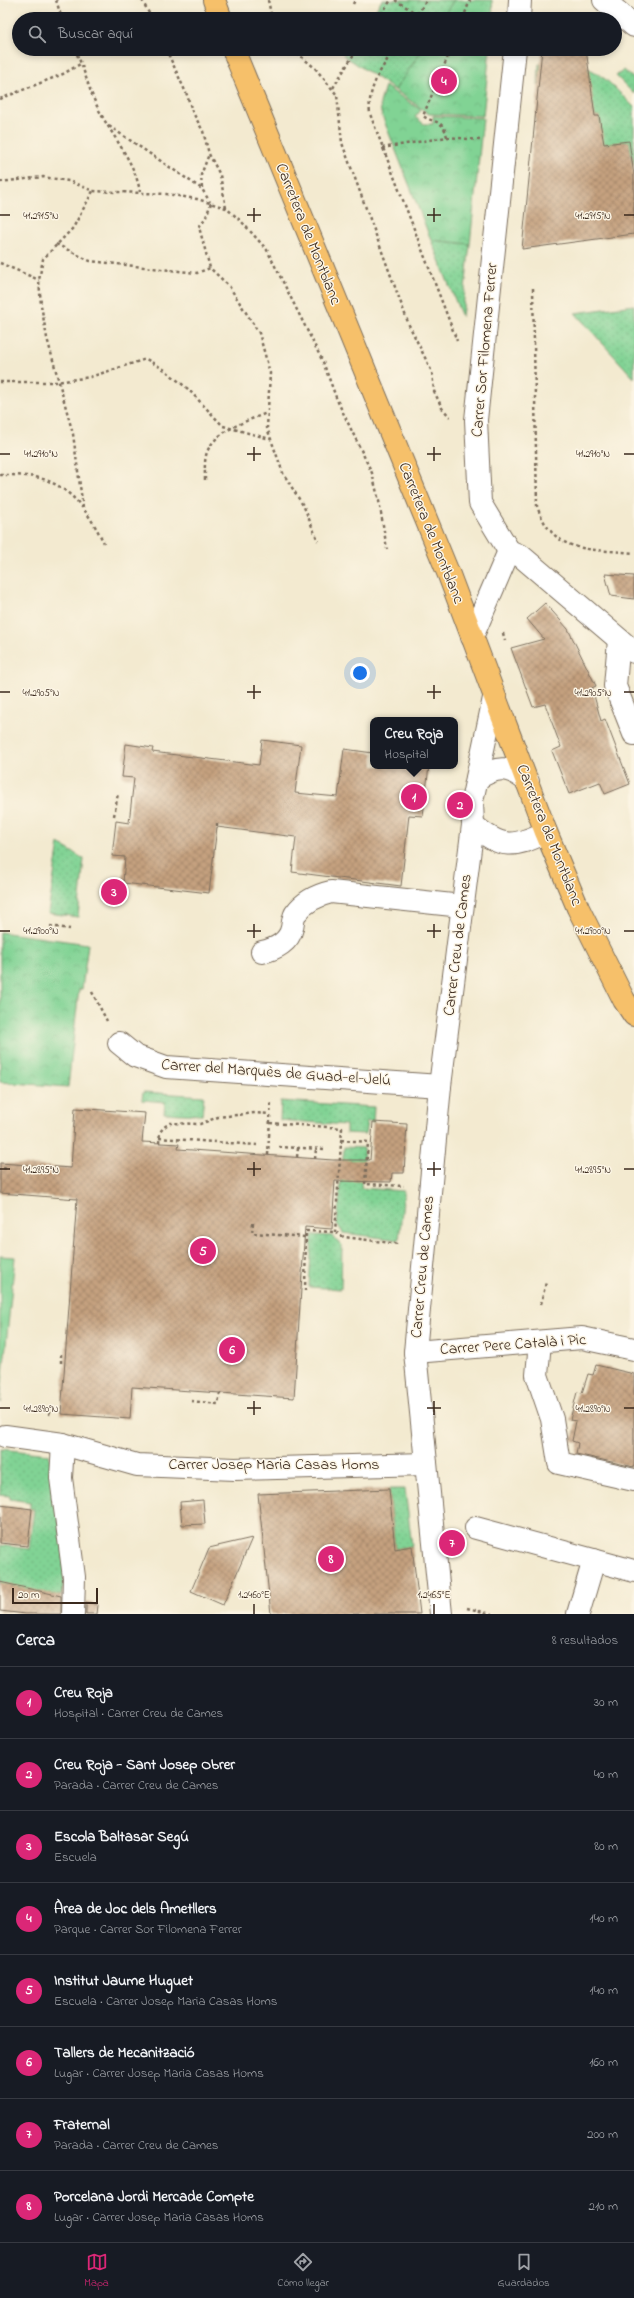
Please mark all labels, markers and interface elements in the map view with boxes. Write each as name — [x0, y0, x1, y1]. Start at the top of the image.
search box — [12, 12, 622, 56]
icon: search — [26, 23, 48, 45]
text: Buscar aquí — [58, 23, 133, 45]
pin: 4 — [431, 66, 457, 96]
street label: Carretera de Montblanc — [269, 160, 348, 309]
text: 41.2915°N — [23, 209, 59, 224]
text: 41.2915°N — [575, 209, 611, 224]
street label: Carrer Sor Filomena Ferrer — [465, 262, 505, 438]
text: 41.2910°N — [24, 447, 58, 462]
text: 41.2910°N — [576, 447, 610, 462]
street label: Carretera de Montblanc — [392, 459, 471, 608]
your location — [350, 663, 370, 683]
text: 41.2905°N — [23, 686, 60, 701]
text: 41.2905°N — [575, 686, 612, 701]
popup — [370, 717, 458, 769]
text: Creu Roja — [385, 723, 443, 745]
text: Hospital — [385, 745, 429, 764]
street label: Carretera de Montblanc — [510, 761, 589, 910]
pin: 1 — [401, 782, 427, 812]
pin: 2 — [447, 790, 473, 820]
street label: Carrer Creu de Cames — [437, 873, 479, 1017]
pin: 3 — [101, 877, 127, 907]
text: 41.2900°N — [23, 924, 59, 939]
text: 41.2900°N — [575, 924, 611, 939]
street label: Carrer del Marquès de Guad-el-Jelú — [160, 1053, 392, 1093]
text: 41.2895°N — [23, 1163, 59, 1178]
text: 41.2895°N — [575, 1163, 611, 1178]
street label: Carrer Creu de Cames — [405, 1195, 441, 1339]
pin: 5 — [190, 1236, 216, 1266]
street label: Carrer Pere Català i Pic — [439, 1328, 588, 1362]
pin: 6 — [219, 1335, 245, 1365]
text: 41.2890°N — [24, 1402, 59, 1417]
text: 41.2890°N — [576, 1402, 611, 1417]
street label: Carrer Josep Maria Casas Homs — [169, 1453, 379, 1477]
pin: 7 — [439, 1528, 465, 1558]
pin: 8 — [318, 1544, 344, 1574]
scale bar — [12, 1586, 98, 1605]
text: 20 m — [18, 1587, 40, 1603]
text: 1.2460°E — [238, 1588, 270, 1603]
text: 1.2465°E — [417, 1588, 451, 1603]
text: Cerca — [16, 1628, 55, 1653]
text: 8 resultados — [552, 1631, 618, 1650]
text: Creu Roja — [54, 1682, 113, 1704]
text: 1 — [27, 1693, 31, 1712]
text: 30 m — [594, 1693, 618, 1712]
text: Hospital · Carrer Creu de Cames — [54, 1704, 223, 1723]
text: Creu Roja - Sant Josep Obrer — [54, 1754, 235, 1776]
text: 2 — [26, 1765, 32, 1784]
text: 40 m — [594, 1765, 618, 1784]
text: Parada · Carrer Creu de Cames — [54, 1776, 218, 1795]
text: Escola Baltasar Segú — [54, 1826, 189, 1848]
text: 3 — [26, 1837, 32, 1856]
text: 80 m — [594, 1837, 618, 1856]
text: Escuela — [54, 1848, 97, 1867]
text: Àrea de Joc dels Ametllers — [54, 1898, 217, 1920]
text: 4 — [26, 1909, 32, 1928]
text: 140 m — [590, 1909, 618, 1928]
text: Parque · Carrer Sor Filomena Ferrer — [54, 1920, 242, 1939]
text: Institut Jaume Huguet — [54, 1970, 193, 1992]
text: 5 — [25, 1981, 33, 2000]
text: 140 m — [590, 1981, 618, 2000]
text: Escuela · Carrer Josep Maria Casas Homs — [54, 1992, 277, 2011]
text: Tallers de Mecanització — [54, 2042, 195, 2064]
text: 6 — [26, 2053, 32, 2072]
text: 160 m — [589, 2053, 618, 2072]
text: Lugar · Carrer Josep Maria Casas Homs — [54, 2064, 264, 2083]
text: Fraternal — [54, 2114, 110, 2136]
text: 7 — [26, 2125, 32, 2144]
text: 200 m — [587, 2125, 618, 2144]
text: Parada · Carrer Creu de Cames — [54, 2136, 218, 2155]
text: Porcelana Jordi Mercade Compte — [54, 2186, 254, 2208]
text: 8 — [27, 2197, 31, 2216]
text: 210 m — [588, 2197, 618, 2216]
text: Lugar · Carrer Josep Maria Casas Homs — [54, 2208, 264, 2227]
tab: Mapa — [84, 2251, 109, 2291]
tab: Cómo llegar — [277, 2251, 329, 2291]
tab: Guardados — [498, 2251, 550, 2291]

